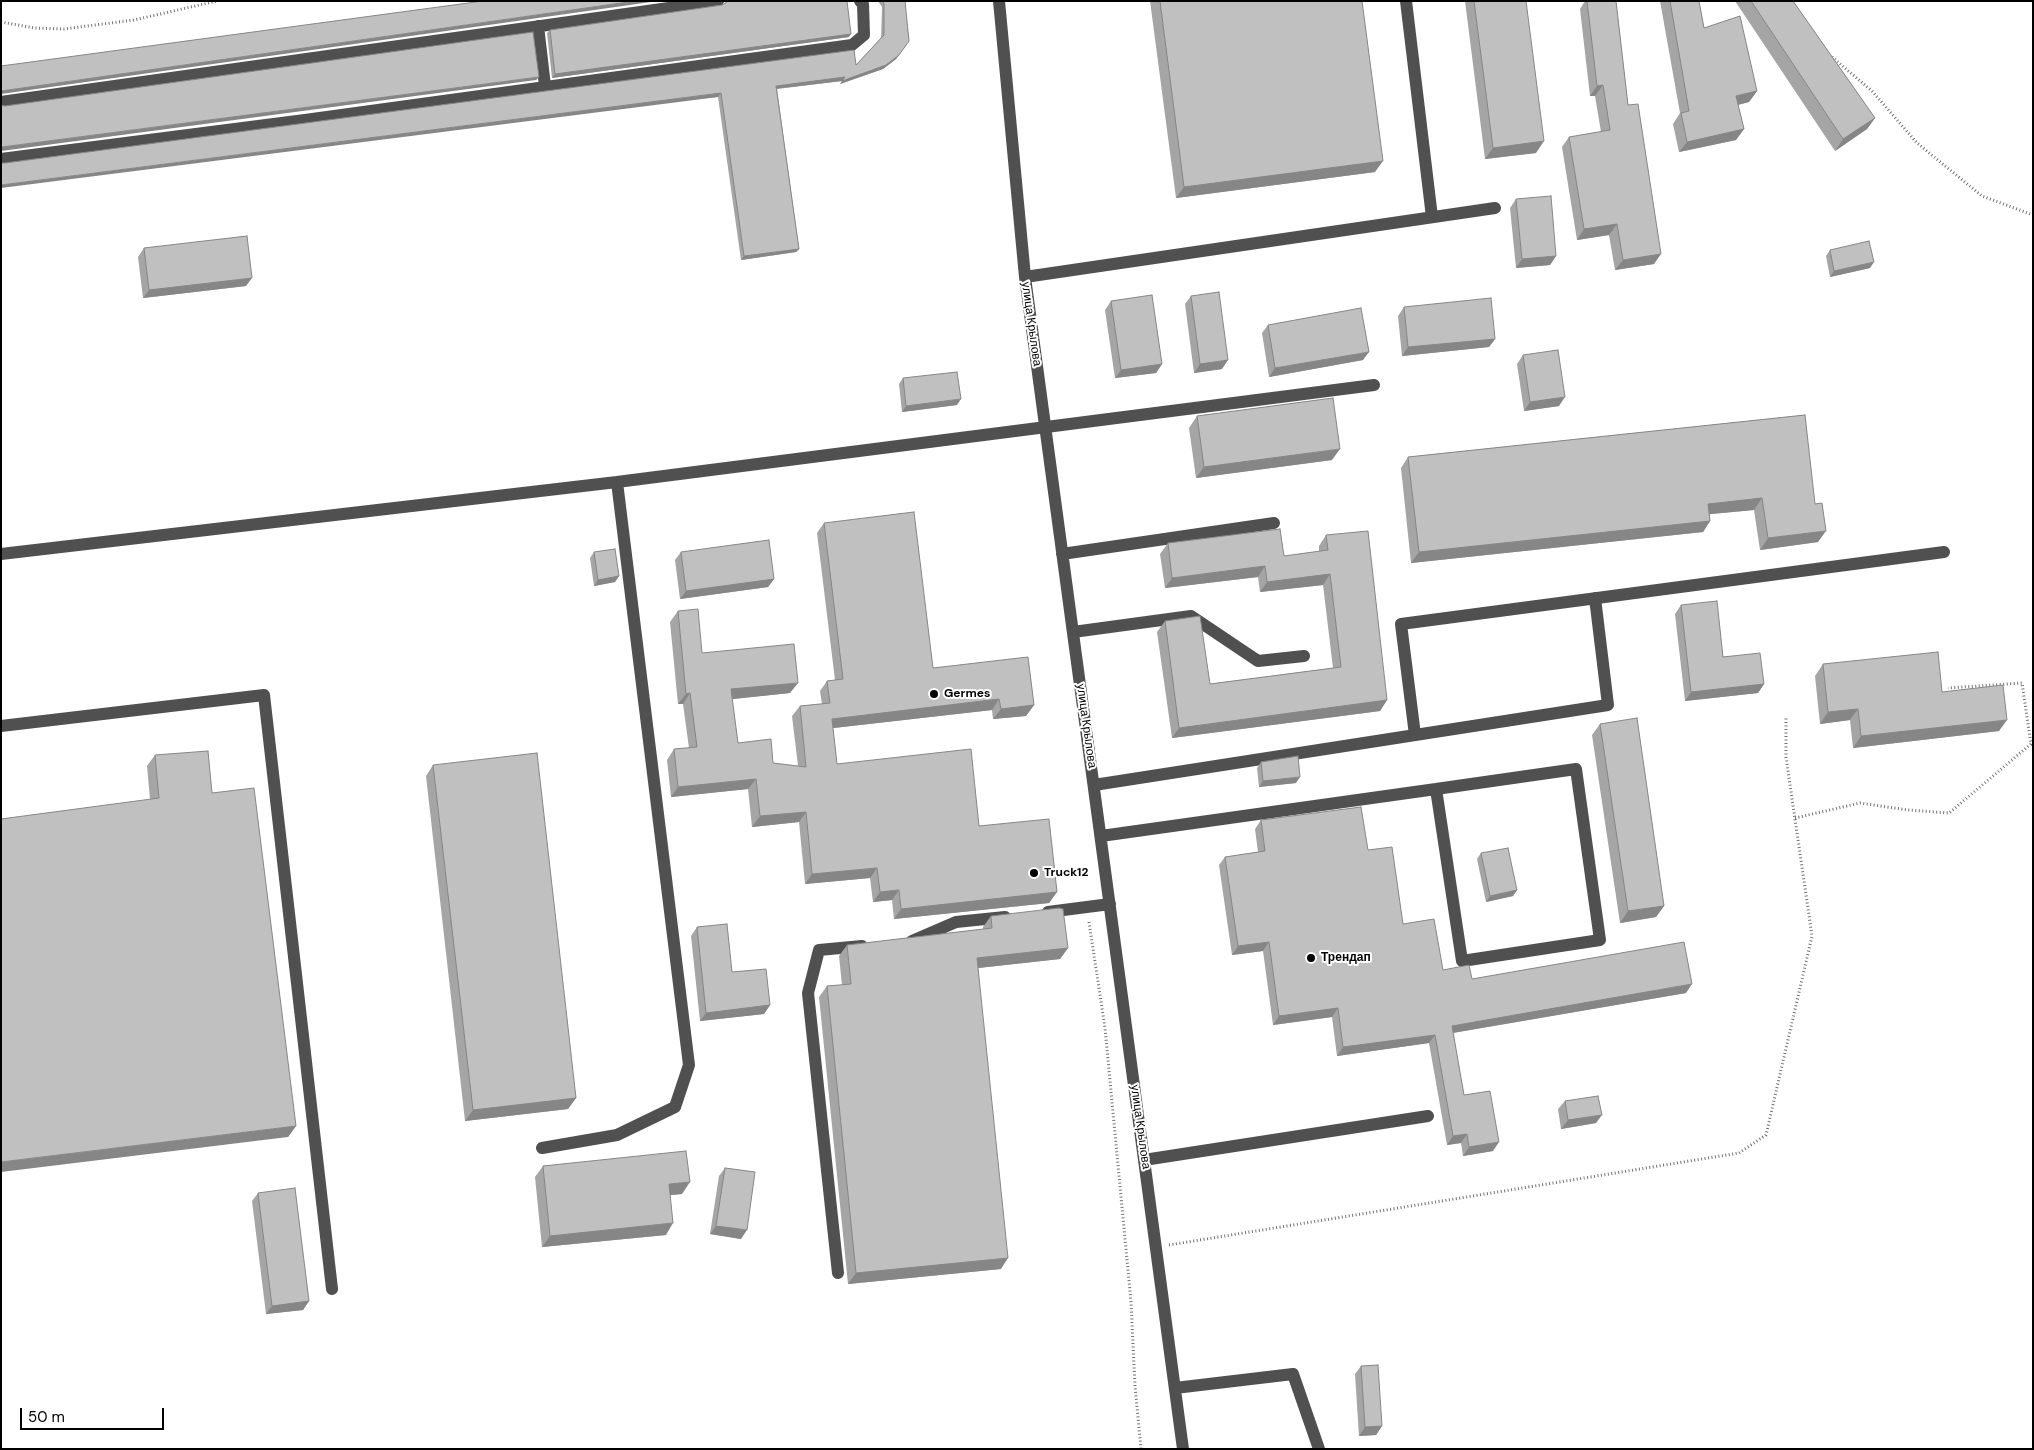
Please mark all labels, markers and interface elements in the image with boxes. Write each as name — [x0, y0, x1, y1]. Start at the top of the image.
street label: улица Крылова — [1018, 281, 1044, 367]
street label: улица Крылова — [1073, 683, 1099, 769]
place label: Germes — [944, 687, 990, 701]
marker: Germes — [928, 688, 940, 700]
place label: Truck12 — [1044, 866, 1088, 880]
marker: Truck12 — [1028, 867, 1040, 879]
place label: Трендап — [1321, 951, 1371, 965]
marker: Трендап — [1305, 952, 1317, 964]
street label: улица Крылова — [1127, 1084, 1153, 1170]
scale bar — [22, 1398, 166, 1430]
text: 50 m — [28, 1407, 65, 1427]

